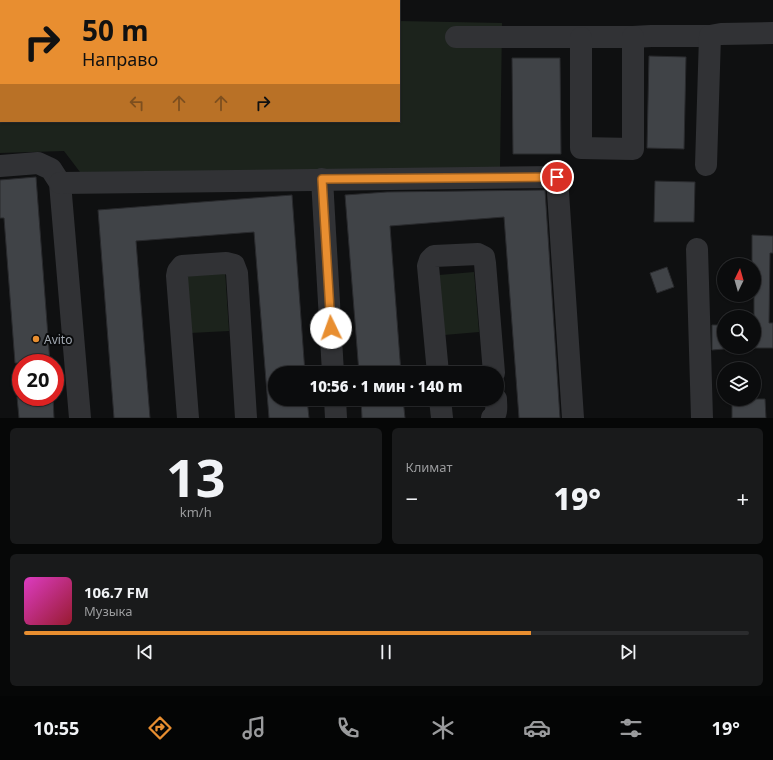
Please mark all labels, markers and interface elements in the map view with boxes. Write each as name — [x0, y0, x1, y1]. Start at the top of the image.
text: 50 m — [82, 11, 149, 49]
icon: right — [16, 16, 68, 68]
text: Направо — [82, 47, 158, 71]
icon: left — [126, 92, 148, 114]
icon: ahead — [168, 92, 190, 114]
icon: ahead — [210, 92, 232, 114]
icon: right — [252, 92, 274, 114]
pin — [540, 160, 574, 194]
icon: arrive — [546, 166, 568, 188]
north arrow — [717, 258, 761, 302]
map controls — [717, 258, 761, 406]
position arrow — [310, 307, 352, 349]
button: search — [717, 310, 761, 354]
place label: Avito — [44, 331, 72, 348]
marker: Avito — [31, 334, 41, 344]
speed limit sign: 20 — [12, 354, 64, 406]
button: layers — [717, 362, 761, 406]
text: 10:56 · 1 мин · 140 m — [309, 376, 463, 396]
text: 13 — [166, 441, 226, 512]
text: Климат — [406, 458, 452, 476]
text: 19° — [554, 478, 601, 519]
text: − — [406, 483, 418, 513]
text: + — [736, 483, 749, 513]
text: km/h — [180, 503, 212, 521]
text: 106.7 FM — [84, 582, 149, 602]
text: Музыка — [84, 602, 133, 620]
icon: previous — [134, 641, 156, 663]
icon: pause — [375, 641, 397, 663]
icon: next — [617, 641, 639, 663]
icon: directions — [146, 714, 174, 742]
icon: music — [240, 714, 268, 742]
icon: phone — [334, 714, 362, 742]
icon: climate — [429, 714, 457, 742]
icon: car — [523, 714, 551, 742]
icon: filters — [617, 714, 645, 742]
text: 10:55 — [33, 716, 79, 740]
text: 19° — [712, 716, 740, 740]

